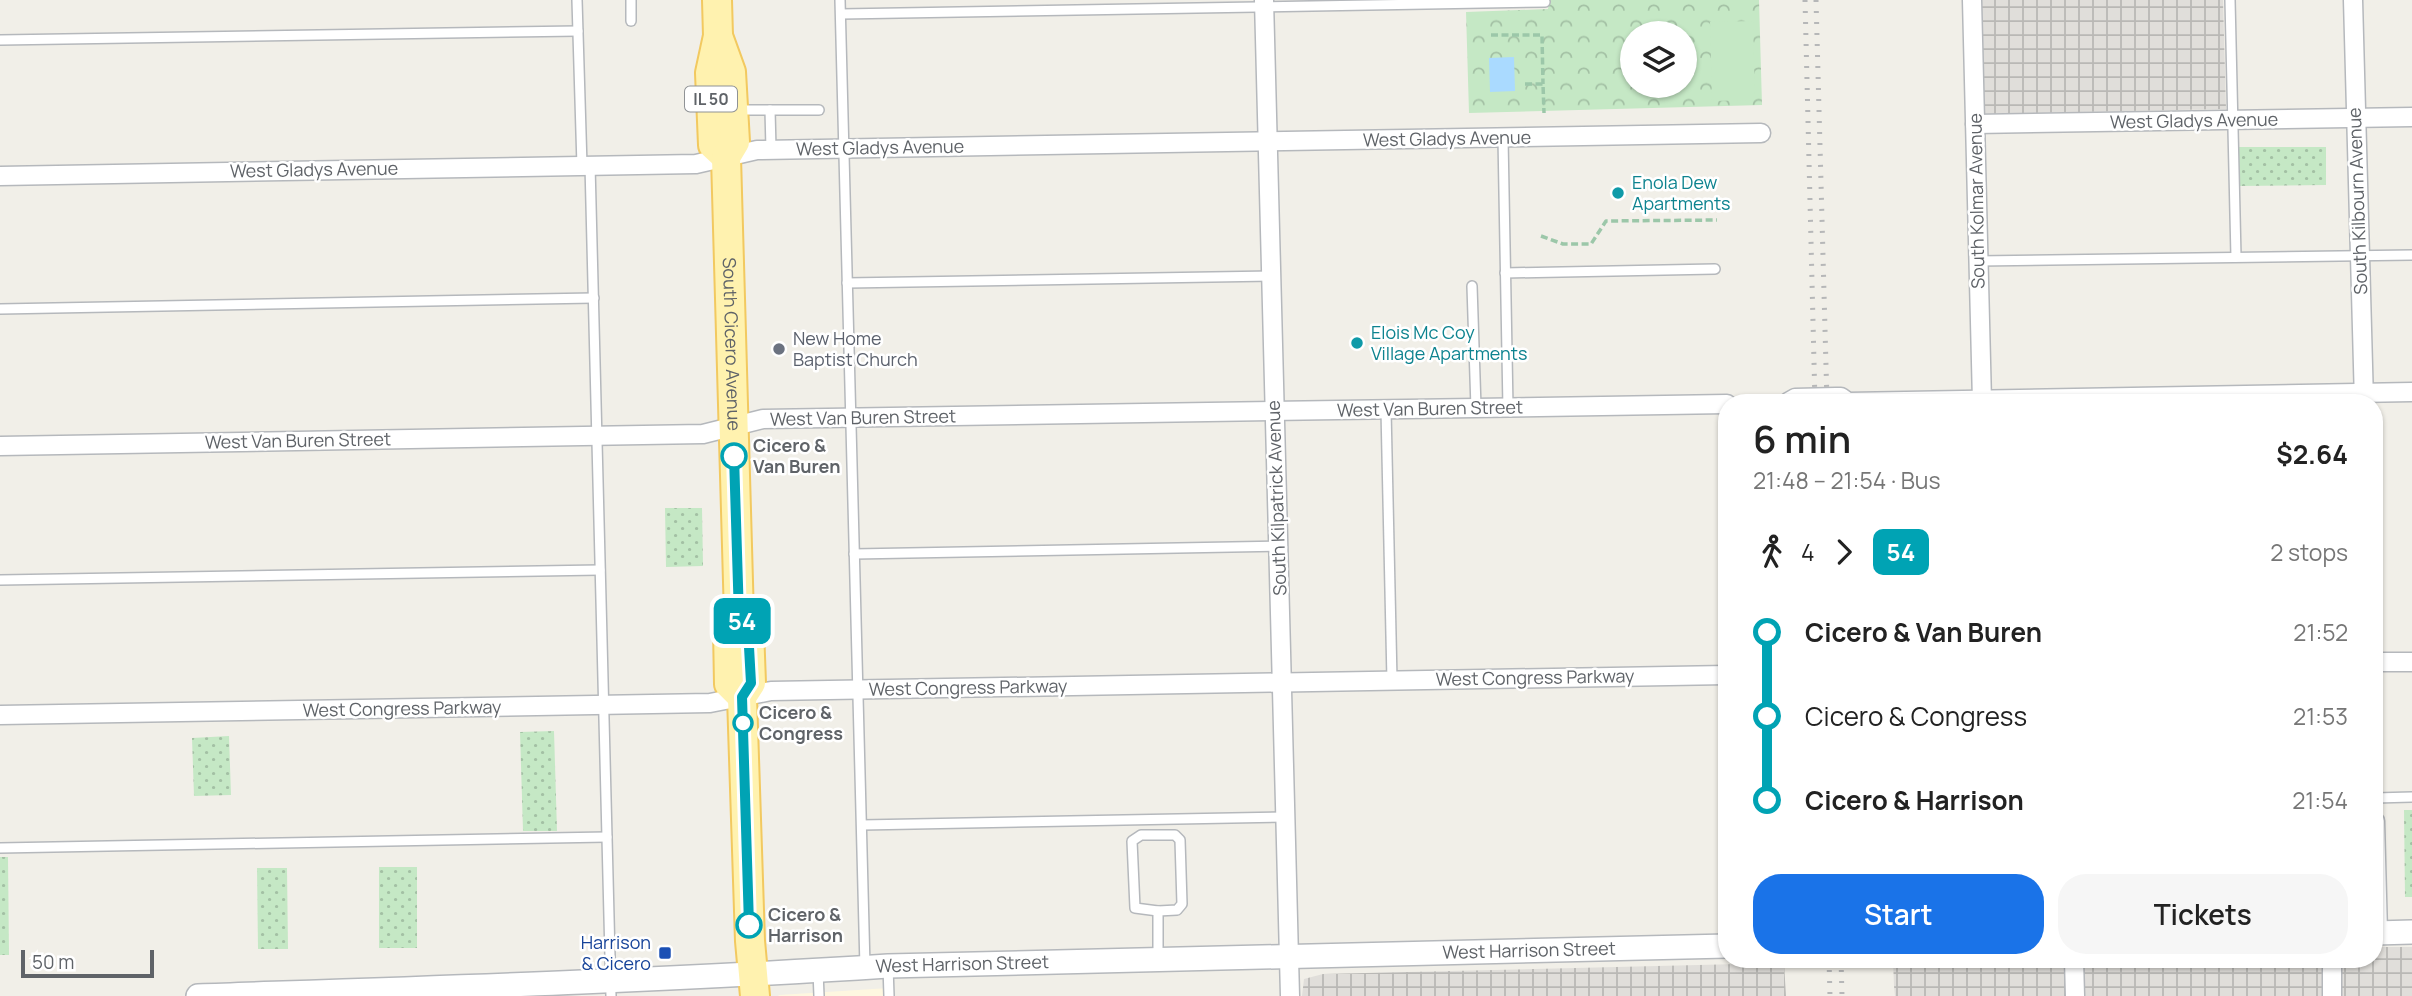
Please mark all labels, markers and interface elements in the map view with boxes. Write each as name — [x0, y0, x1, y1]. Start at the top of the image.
map controls — [1620, 21, 1697, 98]
button: layers — [1620, 21, 1697, 98]
road number: IL 50 — [685, 86, 737, 111]
street label: West Gladys Avenue — [2110, 107, 2278, 133]
street label: South Kilbourn Avenue — [2342, 107, 2372, 295]
street label: South Kolmar Avenue — [1962, 113, 1990, 289]
street label: West Gladys Avenue — [1363, 125, 1531, 151]
street label: West Gladys Avenue — [796, 134, 964, 160]
street label: West Gladys Avenue — [230, 156, 398, 182]
place label: Enola Dew Apartments — [1632, 170, 1731, 215]
marker: Enola Dew Apartments — [1610, 185, 1626, 201]
street label: South Cicero Avenue — [718, 257, 747, 431]
place label: Elois Mc Coy Village Apartments — [1371, 320, 1527, 365]
place label: New Home Baptist Church — [793, 326, 918, 371]
marker: Elois Mc Coy Village Apartments — [1349, 335, 1365, 351]
marker: New Home Baptist Church — [771, 341, 787, 357]
street label: West Van Buren Street — [1337, 394, 1523, 422]
street label: South Kilpatrick Avenue — [1261, 400, 1291, 596]
street label: West Van Buren Street — [770, 403, 956, 431]
text: 6 min — [1753, 412, 1851, 464]
street label: West Van Buren Street — [205, 426, 391, 454]
place label: Cicero & Van Buren — [753, 433, 840, 478]
text: $2.64 — [2276, 436, 2348, 472]
marker: Cicero & Van Buren — [721, 443, 747, 469]
text: 21:48 – 21:54 · Bus — [1753, 464, 1941, 496]
icon: walk — [1753, 533, 1791, 571]
icon: forward — [1825, 533, 1863, 571]
text: 54 — [1887, 535, 1915, 568]
text: 4 — [1801, 536, 1815, 568]
text: 2 stops — [2270, 536, 2348, 568]
line badge: 54 — [710, 598, 774, 644]
text: 54 — [728, 604, 756, 637]
text: Cicero & Van Buren — [1805, 614, 2042, 650]
text: 21:52 — [2293, 616, 2348, 648]
street label: West Congress Parkway — [1435, 663, 1635, 691]
street label: West Congress Parkway — [868, 673, 1068, 701]
street label: West Congress Parkway — [302, 694, 502, 722]
text: Cicero & Congress — [1805, 698, 2027, 734]
place label: Cicero & Congress — [759, 700, 843, 745]
text: 21:53 — [2293, 700, 2348, 732]
marker: Cicero & Congress — [733, 713, 753, 733]
text: Cicero & Harrison — [1805, 782, 2024, 818]
text: 21:54 — [2292, 784, 2348, 816]
button: Start — [1753, 874, 2044, 954]
button: Tickets — [2058, 874, 2348, 954]
place label: Cicero & Harrison — [768, 902, 843, 947]
marker: Cicero & Harrison — [736, 912, 762, 938]
place label: Harrison & Cicero — [581, 930, 651, 975]
street label: West Harrison Street — [1442, 936, 1616, 964]
marker: Harrison & Cicero — [657, 945, 673, 961]
scale bar — [21, 947, 154, 979]
text: 50 m — [32, 949, 74, 975]
street label: West Harrison Street — [875, 949, 1049, 978]

